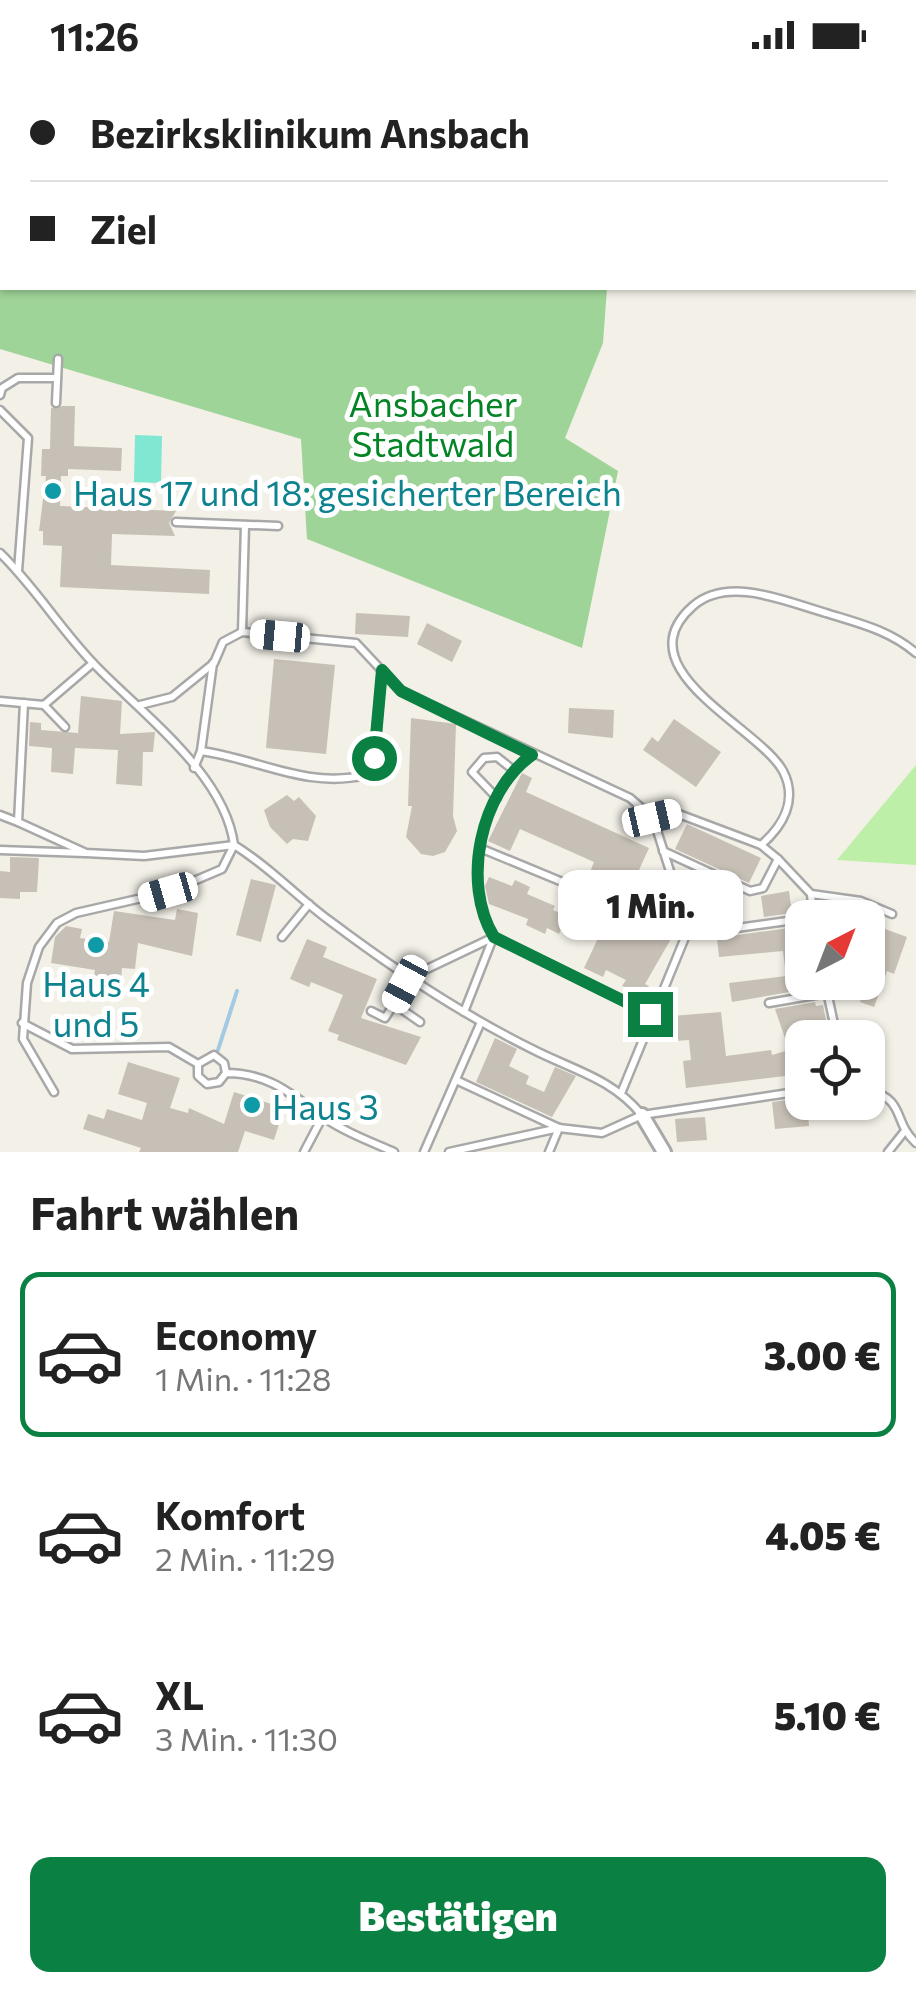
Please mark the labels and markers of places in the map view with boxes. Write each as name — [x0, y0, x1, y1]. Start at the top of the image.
place label: Haus 17 und 18: gesicherter Bereich — [73, 470, 622, 513]
marker: Haus 17 und 18: gesicherter Bereich — [42, 480, 64, 502]
marker: Haus 4 und 5 — [85, 934, 107, 956]
place label: Haus 4 und 5 — [42, 961, 150, 1044]
place label: Haus 3 — [272, 1084, 379, 1127]
marker: Haus 3 — [241, 1094, 263, 1116]

